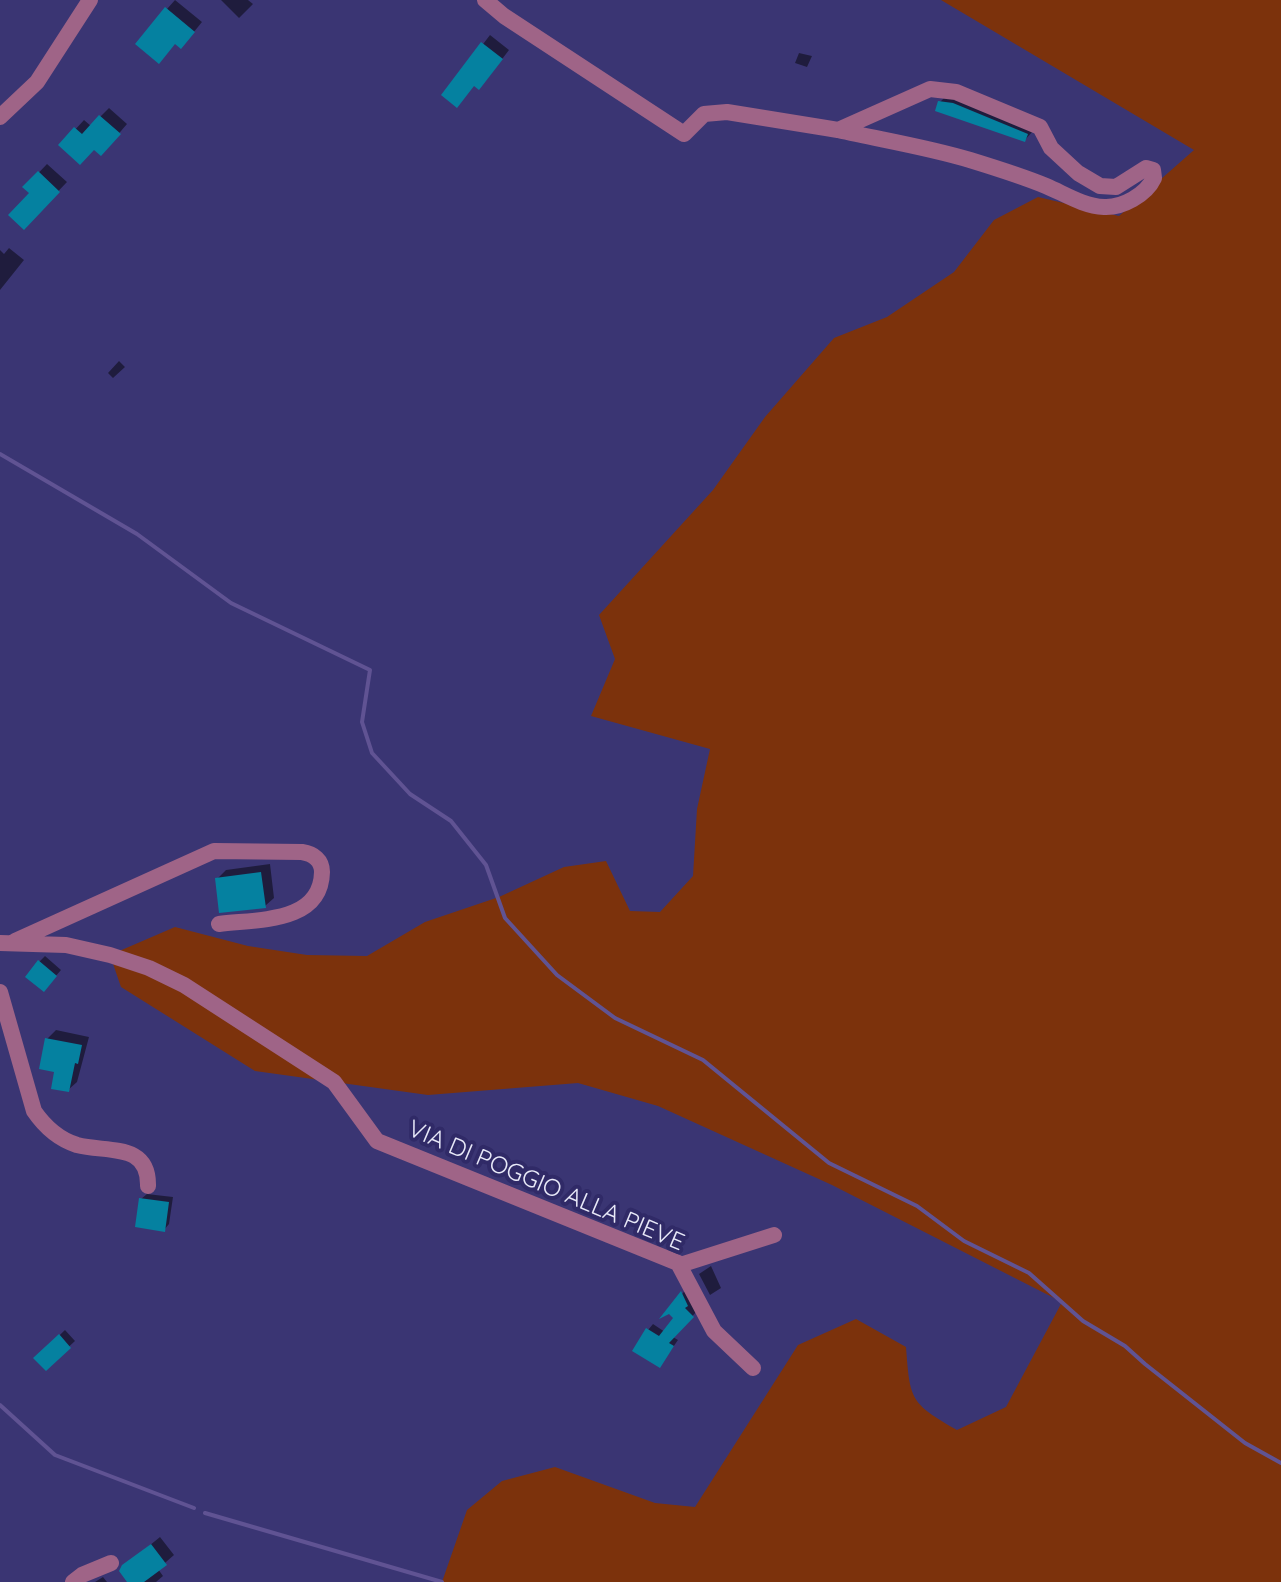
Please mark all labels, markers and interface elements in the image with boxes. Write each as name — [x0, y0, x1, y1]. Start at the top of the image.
street label: VIA DI POGGIO ALLA PIEVE — [403, 1115, 689, 1257]

